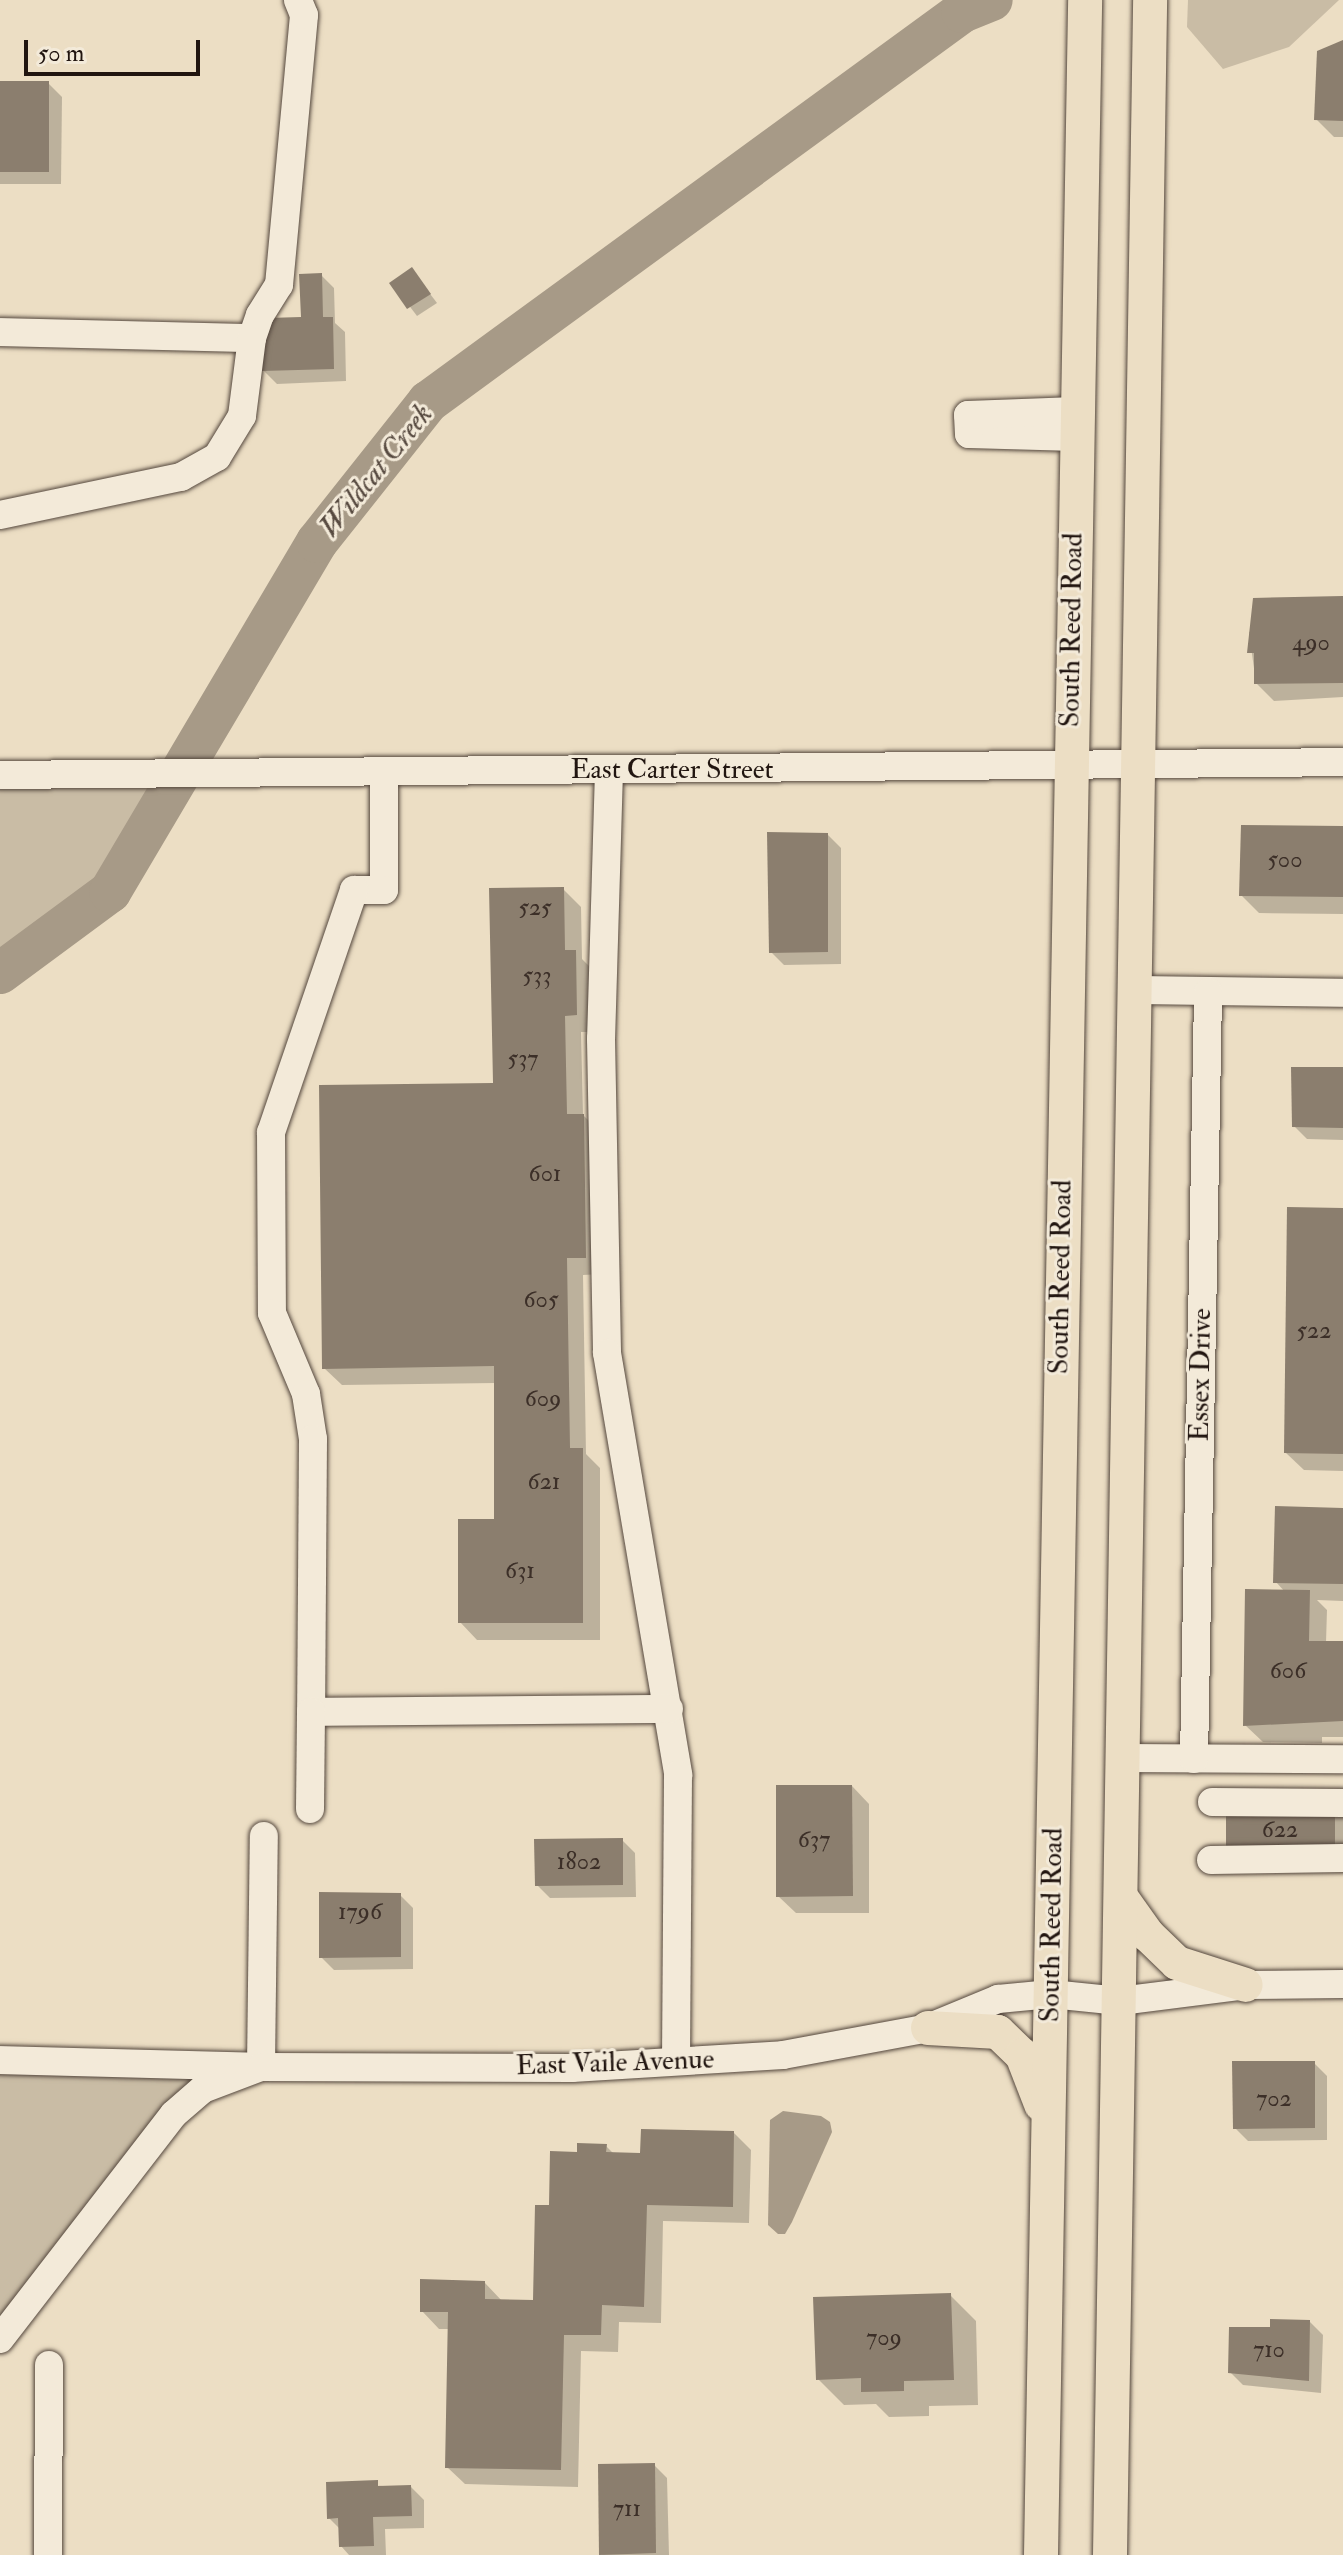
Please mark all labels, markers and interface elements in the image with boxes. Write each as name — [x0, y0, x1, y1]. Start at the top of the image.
scale bar — [28, 24, 204, 74]
text: 50 m — [38, 38, 84, 69]
water label: Wildcat Creek — [311, 397, 441, 545]
street label: South Reed Road — [1054, 532, 1090, 728]
house number: 490 — [1292, 629, 1330, 657]
street label: East Carter Street — [570, 753, 774, 787]
house number: 500 — [1268, 846, 1302, 874]
house number: 525 — [518, 894, 552, 922]
house number: 533 — [523, 962, 551, 990]
house number: 537 — [508, 1045, 538, 1073]
house number: 601 — [529, 1160, 561, 1188]
street label: South Reed Road — [1043, 1179, 1079, 1375]
house number: 605 — [524, 1286, 558, 1314]
street label: Essex Drive — [1183, 1308, 1219, 1442]
house number: 522 — [1297, 1317, 1331, 1345]
house number: 609 — [525, 1385, 561, 1413]
house number: 621 — [528, 1468, 560, 1496]
house number: 631 — [505, 1557, 535, 1585]
house number: 606 — [1270, 1657, 1306, 1685]
house number: 622 — [1262, 1816, 1298, 1844]
house number: 637 — [798, 1826, 830, 1854]
street label: South Reed Road — [1034, 1827, 1070, 2023]
house number: 1802 — [557, 1848, 601, 1876]
house number: 1796 — [338, 1898, 382, 1926]
street label: East Vaile Avenue — [515, 2043, 715, 2083]
house number: 702 — [1256, 2085, 1292, 2113]
house number: 709 — [866, 2324, 902, 2352]
house number: 710 — [1253, 2336, 1285, 2364]
house number: 711 — [613, 2495, 641, 2523]

